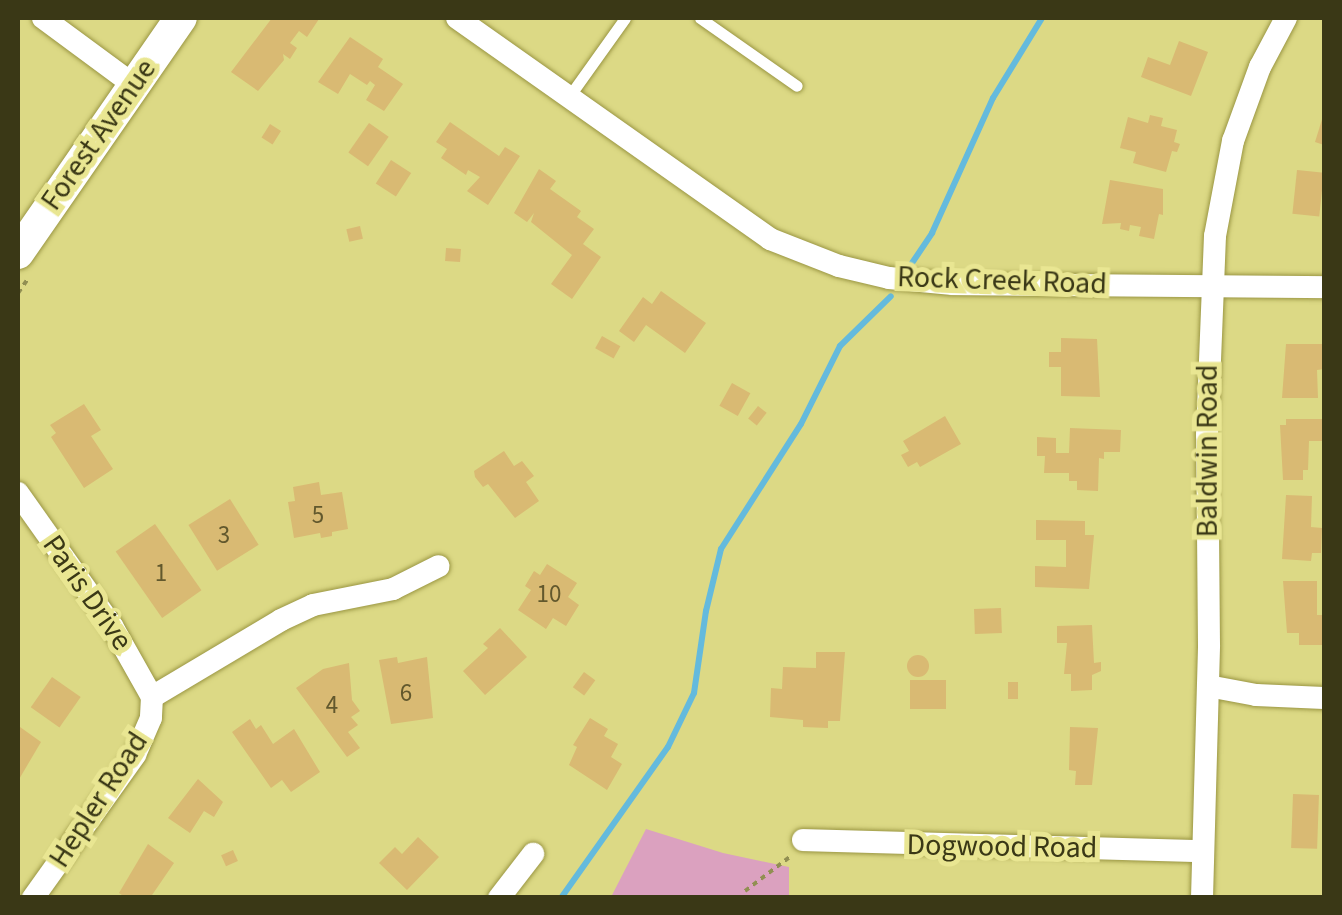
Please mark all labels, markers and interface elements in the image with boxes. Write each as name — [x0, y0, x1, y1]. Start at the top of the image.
street label: Forest Avenue — [34, 52, 164, 218]
street label: Rock Creek Road — [897, 259, 1107, 303]
street label: Baldwin Road — [1190, 365, 1226, 537]
house number: 5 — [312, 500, 324, 530]
house number: 3 — [218, 520, 230, 550]
street label: Paris Drive — [34, 529, 140, 657]
house number: 1 — [155, 558, 167, 588]
house number: 10 — [537, 579, 561, 609]
house number: 6 — [400, 678, 412, 708]
house number: 4 — [326, 690, 338, 720]
street label: Hepler Road — [42, 725, 156, 875]
street label: Dogwood Road — [906, 827, 1098, 867]

